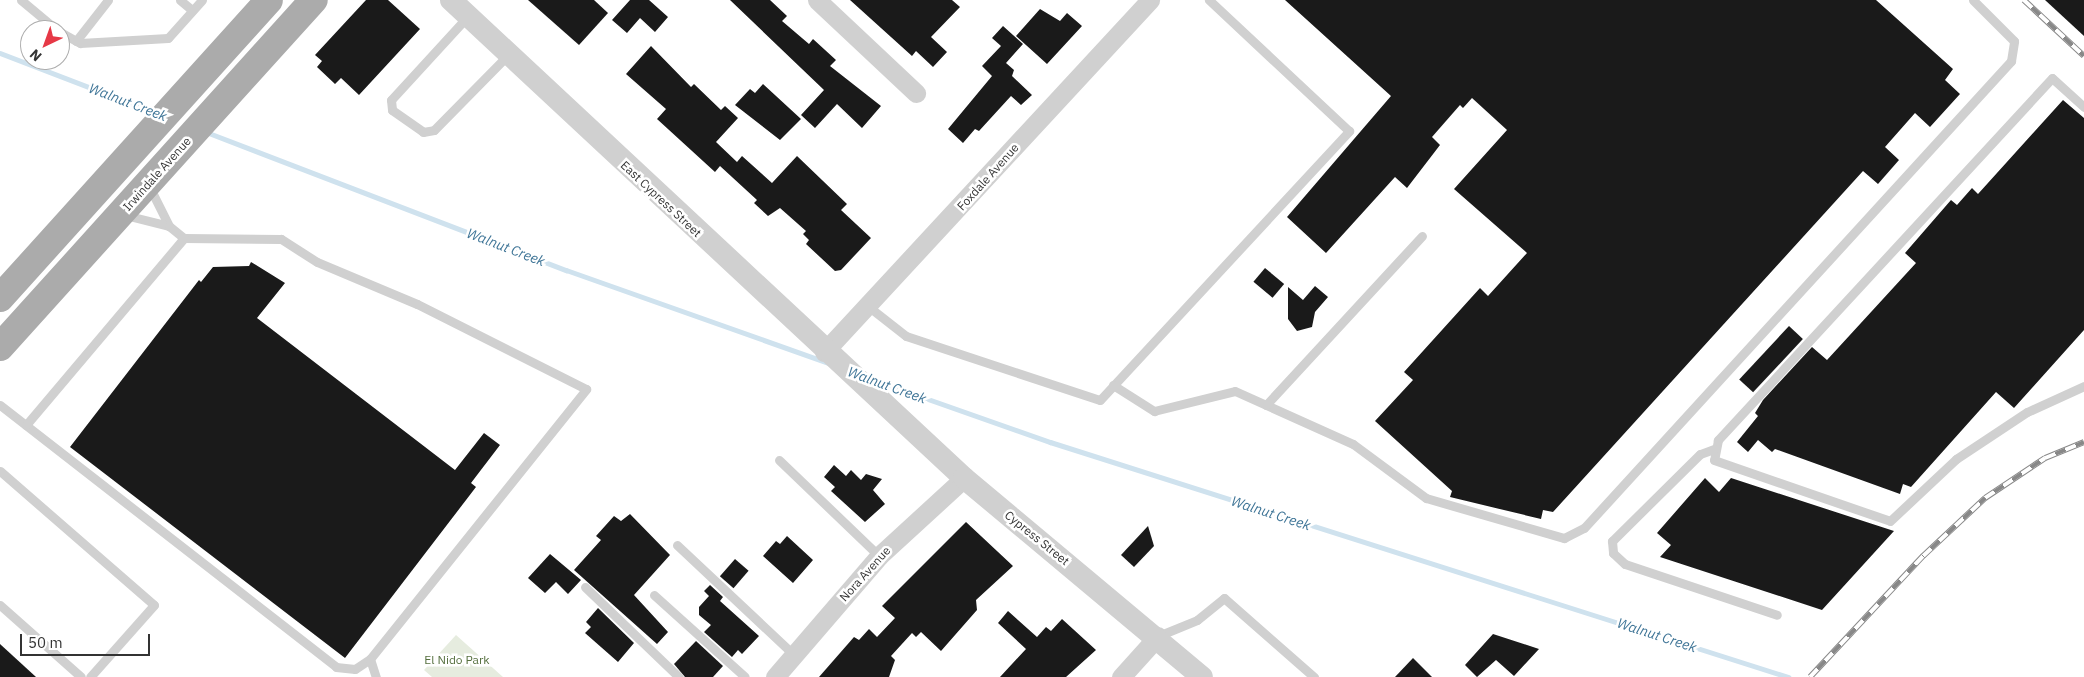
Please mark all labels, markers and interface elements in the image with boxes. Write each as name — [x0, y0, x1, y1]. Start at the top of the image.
north arrow — [20, 20, 70, 70]
text: N — [26, 45, 45, 65]
water label: Walnut Creek — [87, 79, 169, 125]
street label: Irwindale Avenue — [120, 134, 194, 214]
street label: Foxdale Avenue — [954, 141, 1022, 213]
street label: East Cypress Street — [618, 158, 704, 240]
water label: Walnut Creek — [465, 224, 547, 270]
water label: Walnut Creek — [845, 363, 929, 407]
water label: Walnut Creek — [1229, 492, 1313, 534]
street label: Cypress Street — [1002, 508, 1072, 568]
street label: Nora Avenue — [837, 544, 893, 604]
water label: Walnut Creek — [1615, 614, 1699, 656]
scale bar — [22, 624, 152, 656]
text: 50 m — [28, 633, 63, 652]
park label: El Nido Park — [424, 653, 490, 667]

